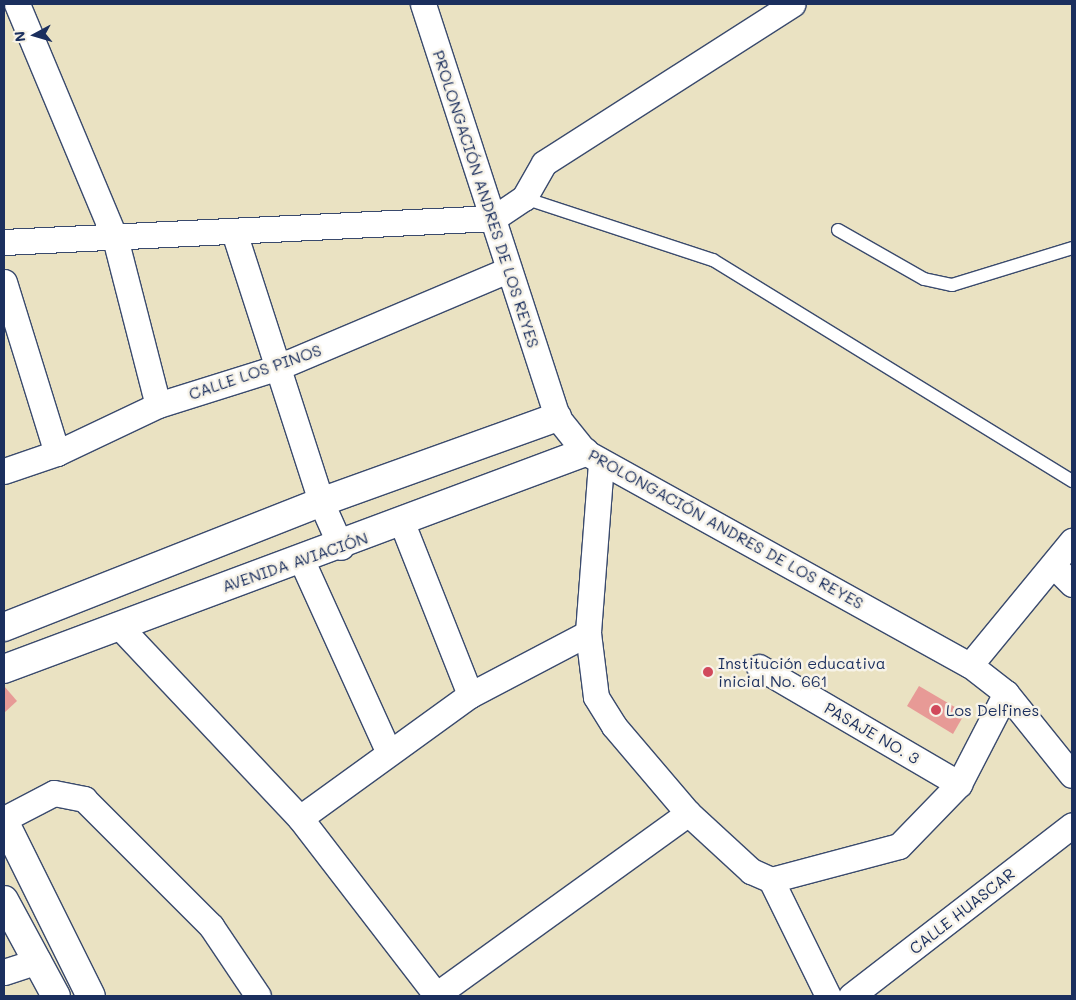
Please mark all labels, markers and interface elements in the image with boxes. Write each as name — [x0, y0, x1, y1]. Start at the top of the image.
north arrow — [10, 10, 60, 60]
text: N — [10, 30, 30, 43]
street label: PROLONGACIÓN ANDRES DE LOS REYES — [429, 48, 543, 350]
street label: CALLE LOS PINOS — [186, 340, 324, 404]
street label: PROLONGACIÓN ANDRES DE LOS REYES — [585, 445, 867, 613]
street label: AVENIDA AVIACIÓN — [219, 528, 371, 596]
place label: Institución educativa inicial No. 661 — [718, 653, 886, 691]
marker: Institución educativa inicial No. 661 — [702, 666, 714, 678]
street label: PASAJE NO. 3 — [821, 698, 923, 768]
place label: Los Delfines — [946, 700, 1039, 720]
marker: Los Delfines — [930, 704, 942, 716]
street label: CALLE HUASCAR — [905, 864, 1019, 958]

